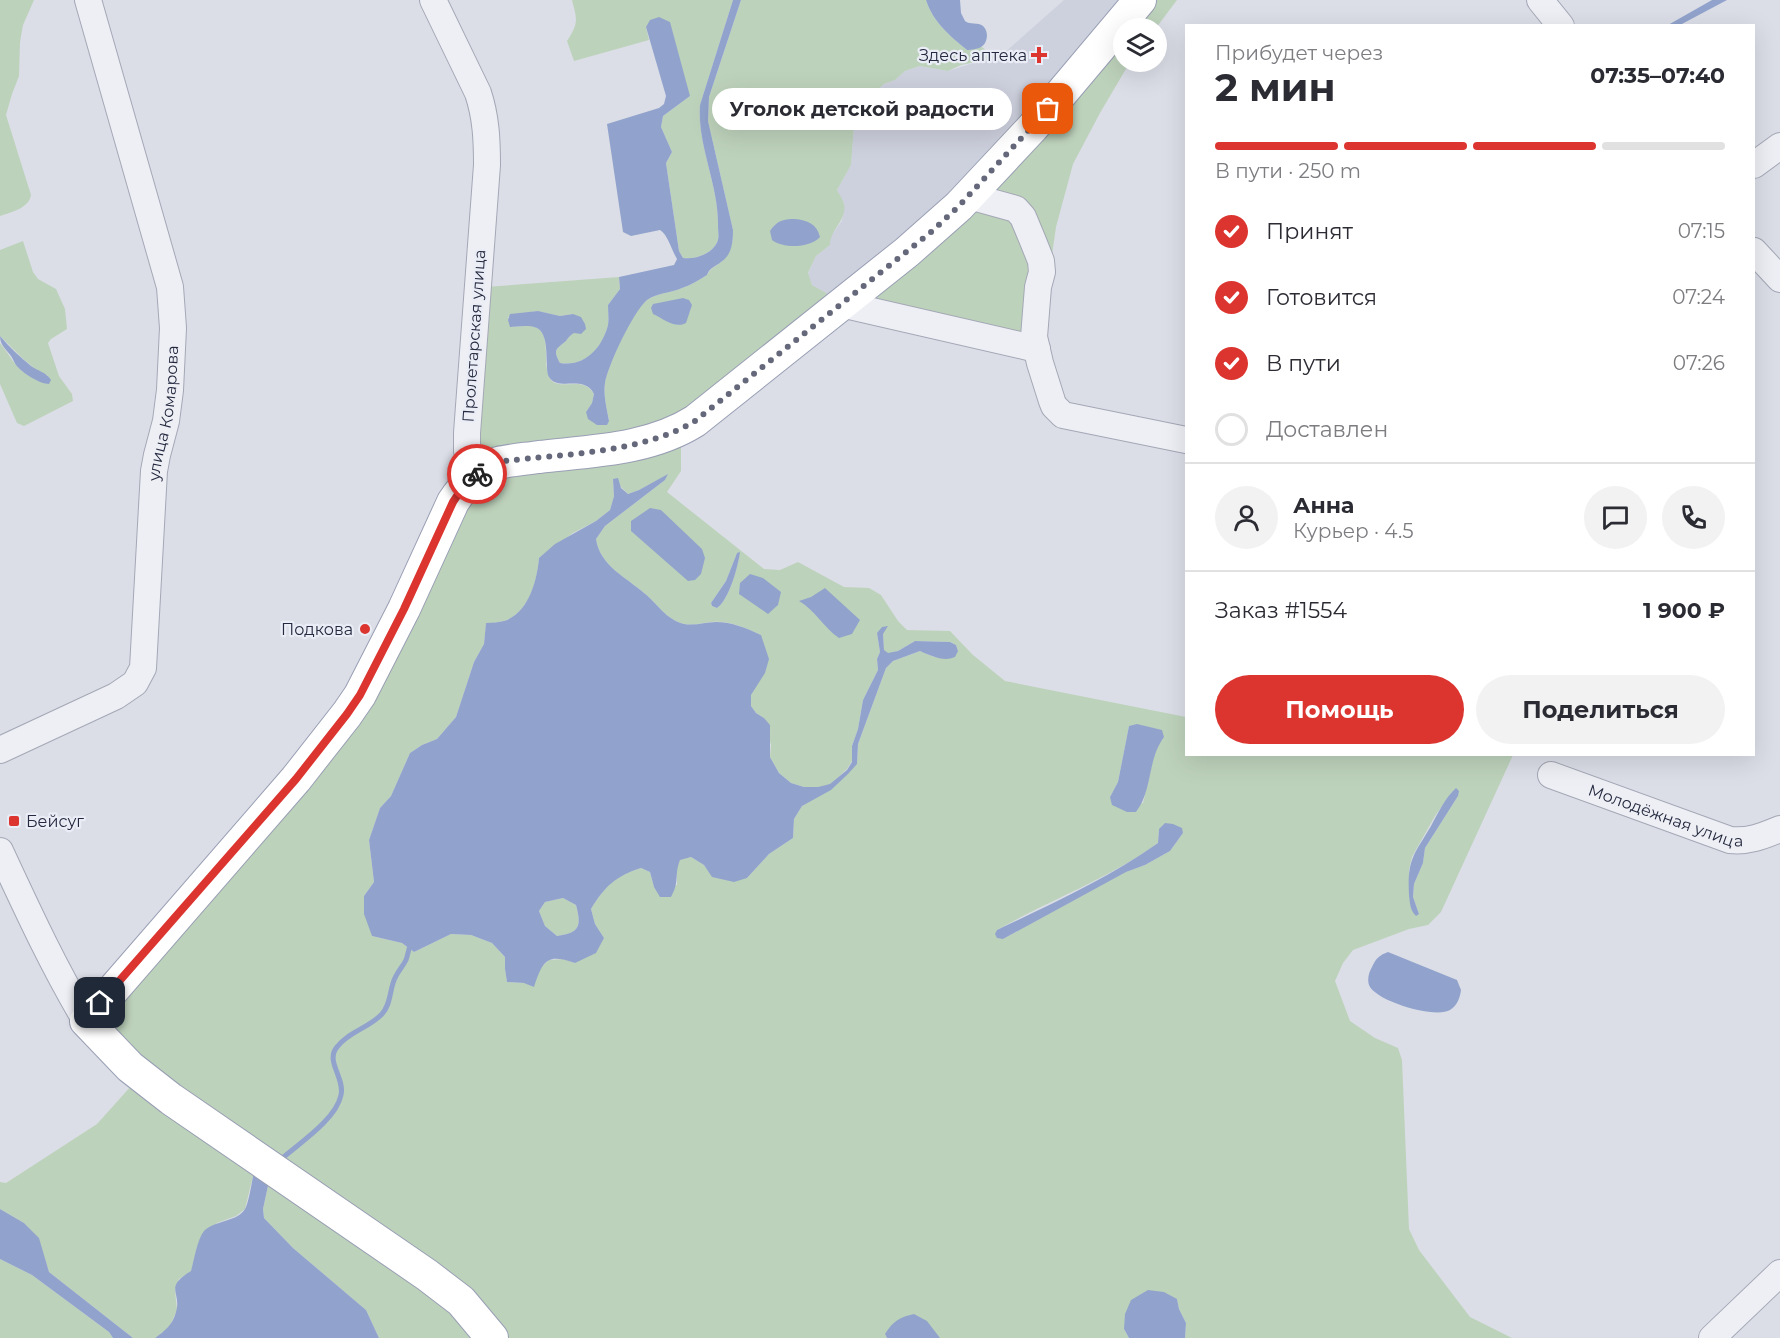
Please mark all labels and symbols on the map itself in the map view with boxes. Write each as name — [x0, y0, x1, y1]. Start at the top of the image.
place label: Здесь аптека — [919, 46, 1027, 65]
marker: Здесь аптека — [1032, 48, 1046, 62]
pin — [1022, 83, 1073, 134]
callout: Уголок детской радости — [712, 88, 1012, 130]
street label: Пролетарская улица — [458, 249, 490, 423]
street label: улица Комарова — [144, 345, 182, 482]
courier — [447, 444, 507, 504]
place label: Подкова — [281, 620, 353, 639]
marker: Подкова — [358, 622, 372, 636]
street label: Молодёжная улица — [1586, 780, 1743, 850]
place label: Бейсуг — [26, 812, 84, 831]
marker: Бейсуг — [7, 814, 21, 828]
pin — [74, 977, 125, 1028]

